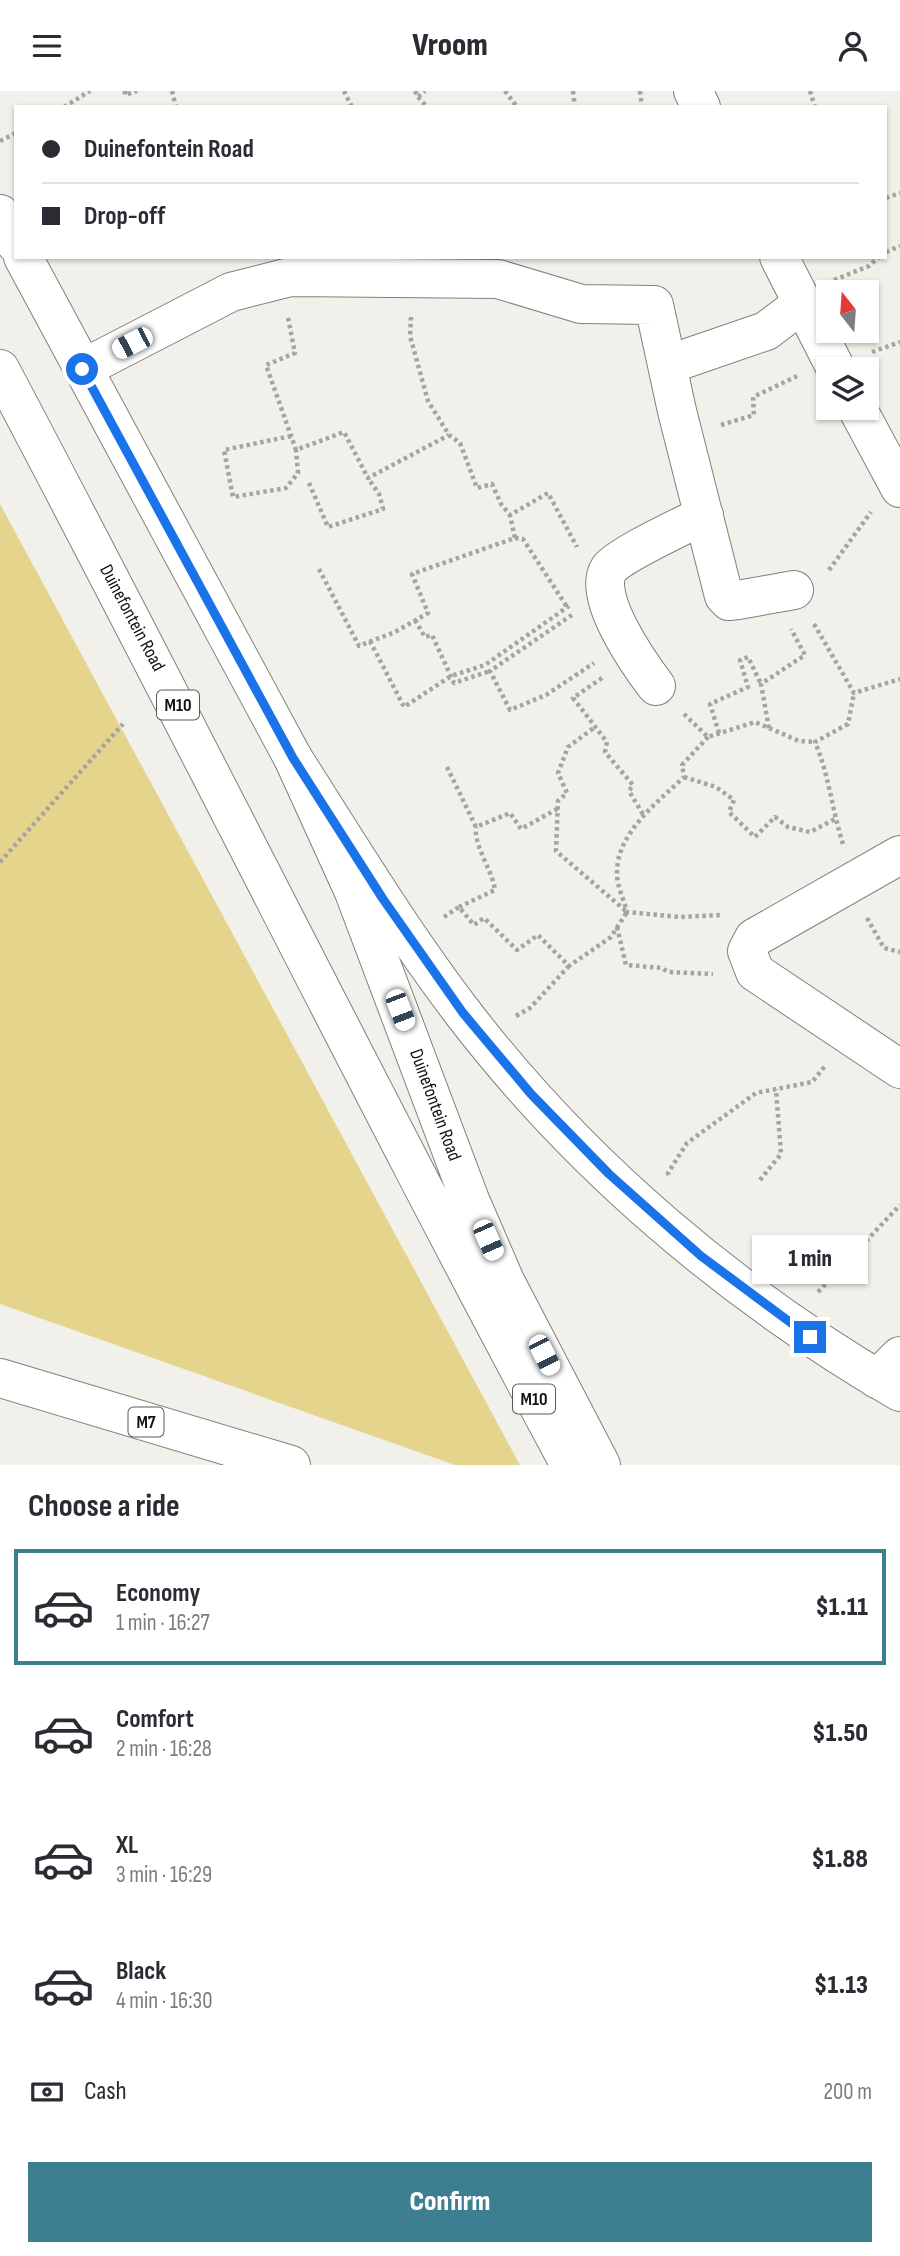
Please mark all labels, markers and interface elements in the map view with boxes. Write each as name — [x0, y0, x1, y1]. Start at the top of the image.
text: Vroom — [412, 26, 488, 65]
icon: menu — [28, 27, 66, 65]
icon: person — [834, 27, 872, 65]
text: Duinefontein Road — [84, 134, 254, 165]
text: Drop-off — [84, 201, 165, 232]
north arrow — [816, 280, 878, 343]
map controls — [816, 280, 879, 420]
car — [109, 324, 156, 362]
route start — [66, 353, 98, 385]
button: layers — [816, 357, 879, 420]
street label: Duinefontein Road — [94, 561, 170, 675]
road number: M10 — [157, 691, 199, 719]
car — [383, 987, 418, 1033]
street label: Duinefontein Road — [404, 1046, 466, 1164]
car — [470, 1217, 507, 1263]
callout: 1 min — [752, 1235, 868, 1285]
text: 1 min — [788, 1245, 832, 1273]
route end — [794, 1321, 826, 1353]
car — [526, 1332, 563, 1378]
road number: M10 — [513, 1385, 555, 1413]
road number: M7 — [128, 1407, 164, 1437]
text: Choose a ride — [28, 1487, 180, 1526]
icon: car — [32, 1576, 95, 1639]
text: Economy — [116, 1578, 200, 1609]
text: $1.11 — [815, 1592, 868, 1623]
text: 1 min · 16:27 — [116, 1609, 210, 1637]
icon: car — [32, 1702, 95, 1765]
text: Comfort — [116, 1704, 194, 1735]
text: $1.50 — [812, 1718, 868, 1749]
text: 2 min · 16:28 — [116, 1735, 212, 1763]
icon: car — [32, 1828, 95, 1891]
text: XL — [116, 1830, 138, 1861]
text: $1.88 — [812, 1844, 868, 1875]
text: 3 min · 16:29 — [116, 1861, 212, 1889]
icon: car — [32, 1954, 95, 2017]
text: Black — [116, 1956, 166, 1987]
text: $1.13 — [814, 1970, 868, 2001]
text: 4 min · 16:30 — [116, 1987, 212, 2015]
icon: cash — [28, 2073, 66, 2111]
text: Cash — [84, 2076, 127, 2107]
text: 200 m — [824, 2078, 872, 2106]
button: Confirm — [28, 2162, 872, 2242]

